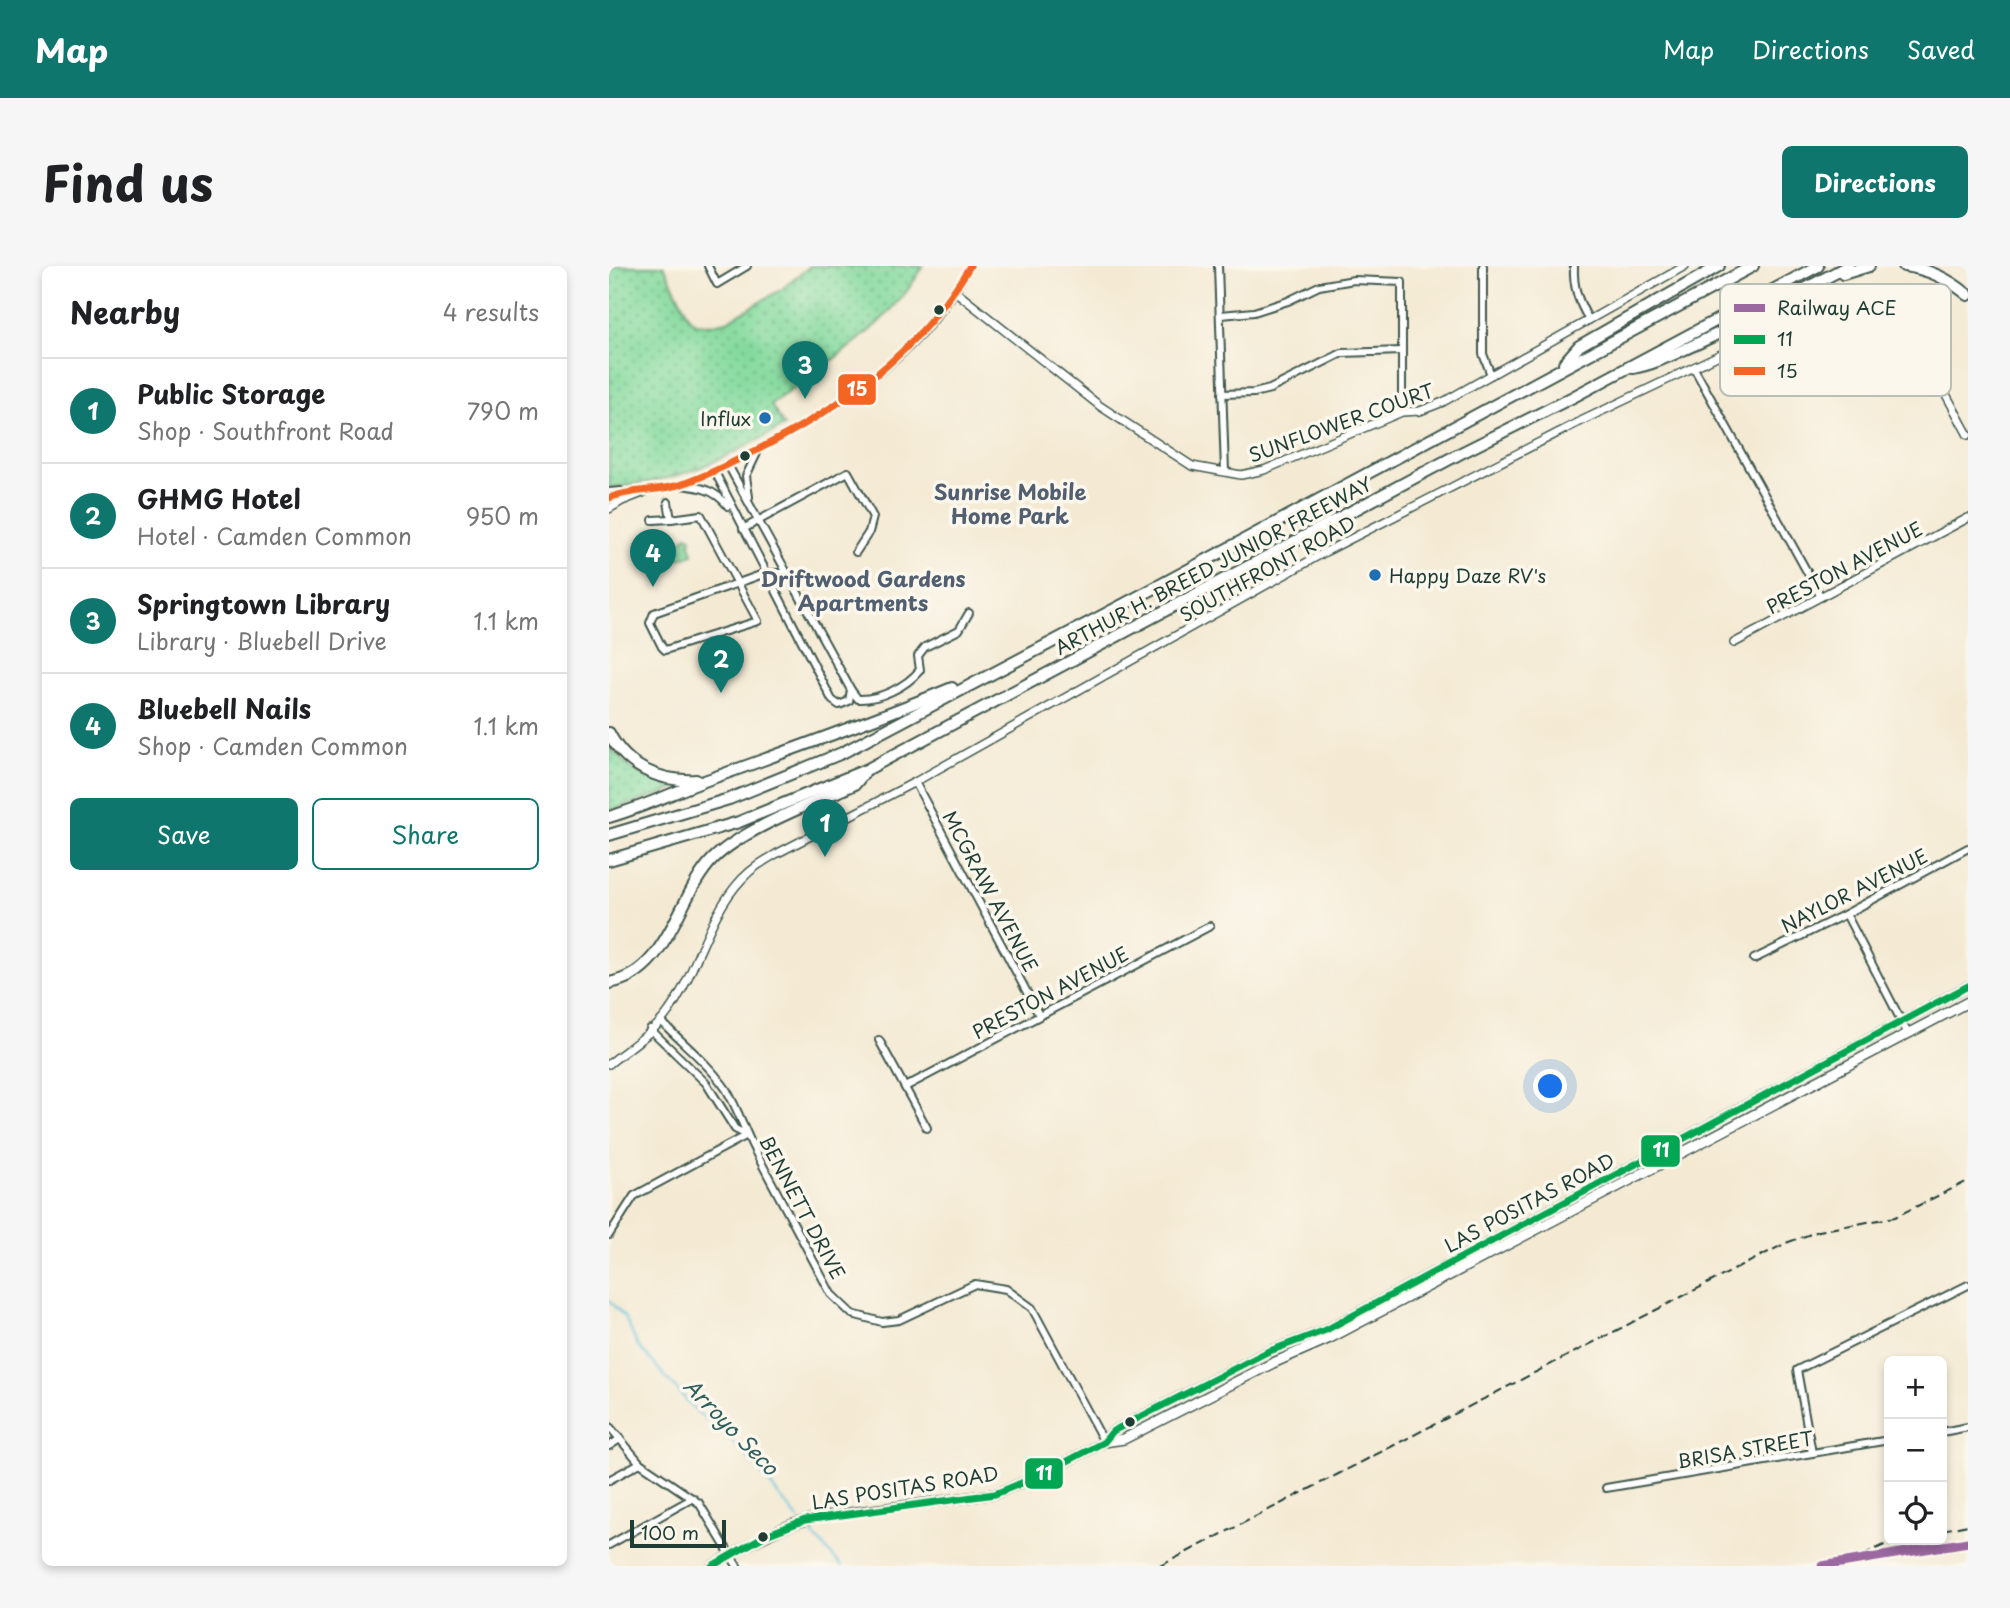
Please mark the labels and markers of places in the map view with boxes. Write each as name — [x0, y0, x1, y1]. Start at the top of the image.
unlabelled marker — [932, 303, 946, 317]
pin: 3 — [782, 341, 828, 399]
place label: Influx — [700, 404, 751, 432]
marker: Influx — [757, 410, 773, 426]
unlabelled marker — [738, 449, 752, 463]
pin: 4 — [630, 529, 676, 587]
place label: Happy Daze RV's — [1389, 561, 1546, 589]
marker: Happy Daze RV's — [1367, 567, 1383, 583]
pin: 2 — [698, 635, 744, 693]
pin: 1 — [802, 799, 848, 857]
unlabelled marker — [1123, 1415, 1137, 1429]
unlabelled marker — [756, 1530, 770, 1544]

